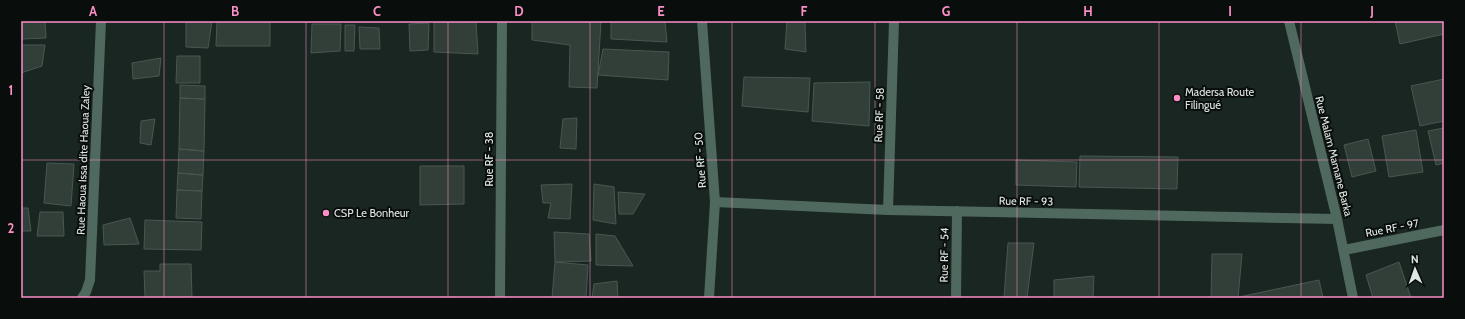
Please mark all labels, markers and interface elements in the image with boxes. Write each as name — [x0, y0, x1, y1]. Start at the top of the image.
text: A — [89, 3, 98, 19]
text: B — [231, 3, 239, 19]
text: C — [373, 3, 381, 19]
text: D — [514, 3, 524, 19]
text: E — [657, 3, 665, 19]
text: F — [801, 3, 808, 19]
text: G — [942, 3, 951, 19]
text: H — [1083, 3, 1093, 19]
text: I — [1228, 3, 1232, 19]
text: J — [1369, 3, 1374, 19]
text: 1 — [9, 82, 13, 98]
street label: Rue Haoua Issa dite Haoua Zaley — [73, 84, 93, 235]
place label: Madersa Route Filingué — [1185, 85, 1255, 112]
street label: Rue RF - 58 — [871, 87, 887, 143]
marker: Madersa Route Filingué — [1172, 93, 1182, 103]
street label: Rue Malam Mamane Barka — [1312, 94, 1356, 218]
street label: Rue RF - 50 — [691, 131, 709, 188]
street label: Rue RF - 38 — [482, 132, 496, 187]
street label: Rue RF - 93 — [999, 194, 1053, 208]
place label: CSP Le Bonheur — [334, 206, 410, 220]
marker: CSP Le Bonheur — [321, 208, 331, 218]
street label: Rue RF - 97 — [1364, 216, 1420, 240]
text: 2 — [8, 220, 15, 236]
street label: Rue RF - 54 — [937, 227, 951, 282]
north arrow — [1395, 249, 1435, 289]
text: N — [1411, 252, 1419, 266]

